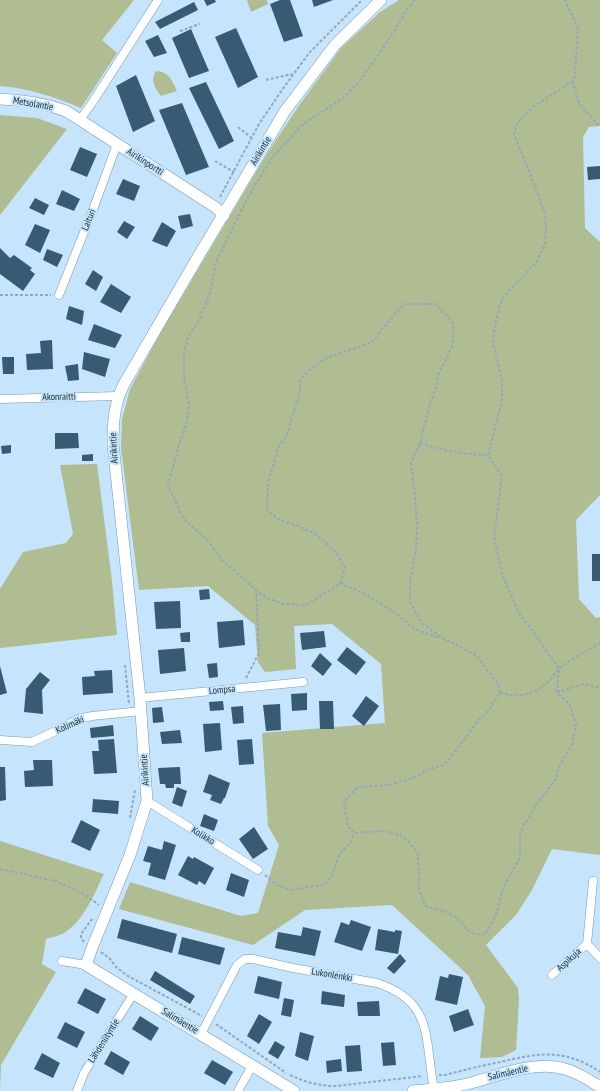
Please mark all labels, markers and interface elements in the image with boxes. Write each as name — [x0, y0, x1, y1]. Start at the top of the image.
street label: Metsolantie — [12, 95, 54, 113]
street label: Airikintie — [248, 134, 274, 168]
street label: Airikinportti — [124, 146, 166, 178]
street label: Laituri — [79, 207, 99, 233]
street label: Akonraitti — [42, 391, 76, 403]
street label: Airikintie — [107, 432, 121, 464]
street label: Lompsa — [208, 683, 236, 697]
street label: Kolimäki — [54, 713, 86, 737]
street label: Airikintie — [138, 754, 152, 786]
street label: Kolikko — [189, 824, 217, 848]
street label: Aspikuja — [554, 946, 584, 974]
street label: Lukonlenkki — [310, 965, 354, 985]
street label: Salimäentie — [159, 1005, 201, 1037]
street label: Lähdeniityntie — [86, 1017, 122, 1065]
street label: Salimäentie — [487, 1063, 529, 1083]

